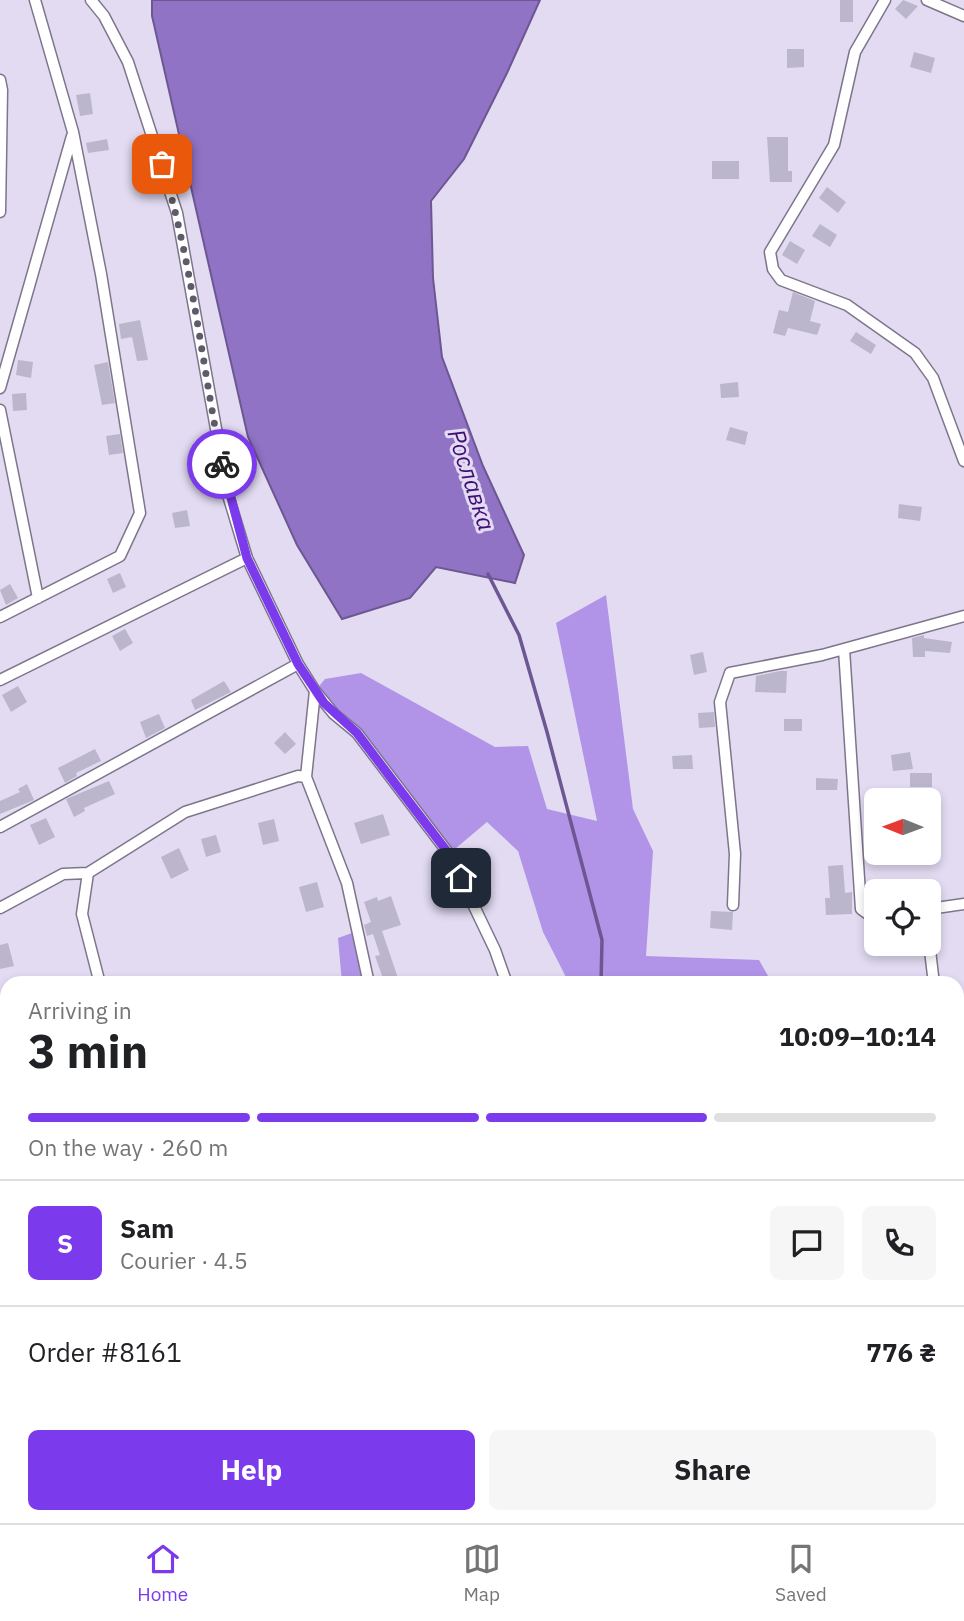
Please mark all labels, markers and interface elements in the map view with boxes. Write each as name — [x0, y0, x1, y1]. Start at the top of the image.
pin — [132, 134, 192, 194]
icon: bag — [143, 145, 181, 183]
water label: Рославка — [441, 425, 503, 535]
courier — [187, 429, 257, 499]
icon: bike — [203, 445, 241, 483]
north arrow — [864, 788, 942, 864]
map controls — [864, 788, 941, 956]
pin — [431, 848, 491, 908]
icon: home — [442, 859, 480, 897]
button: locate — [864, 879, 941, 956]
text: Arriving in — [28, 995, 132, 1025]
text: 10:09–10:14 — [779, 1019, 936, 1053]
text: 3 min — [28, 1021, 148, 1081]
text: On the way · 260 m — [28, 1132, 228, 1162]
button: chat — [770, 1206, 844, 1280]
button: phone — [862, 1206, 936, 1280]
text: Sam — [120, 1211, 174, 1245]
text: S — [57, 1226, 73, 1260]
text: Courier · 4.5 — [120, 1245, 248, 1275]
text: Order #8161 — [28, 1335, 182, 1369]
text: 776 ₴ — [866, 1335, 936, 1369]
button: Help — [28, 1430, 475, 1510]
button: Share — [489, 1430, 936, 1510]
tab: Home — [137, 1540, 188, 1606]
tab: Map — [463, 1540, 501, 1606]
tab: Saved — [775, 1540, 827, 1606]

